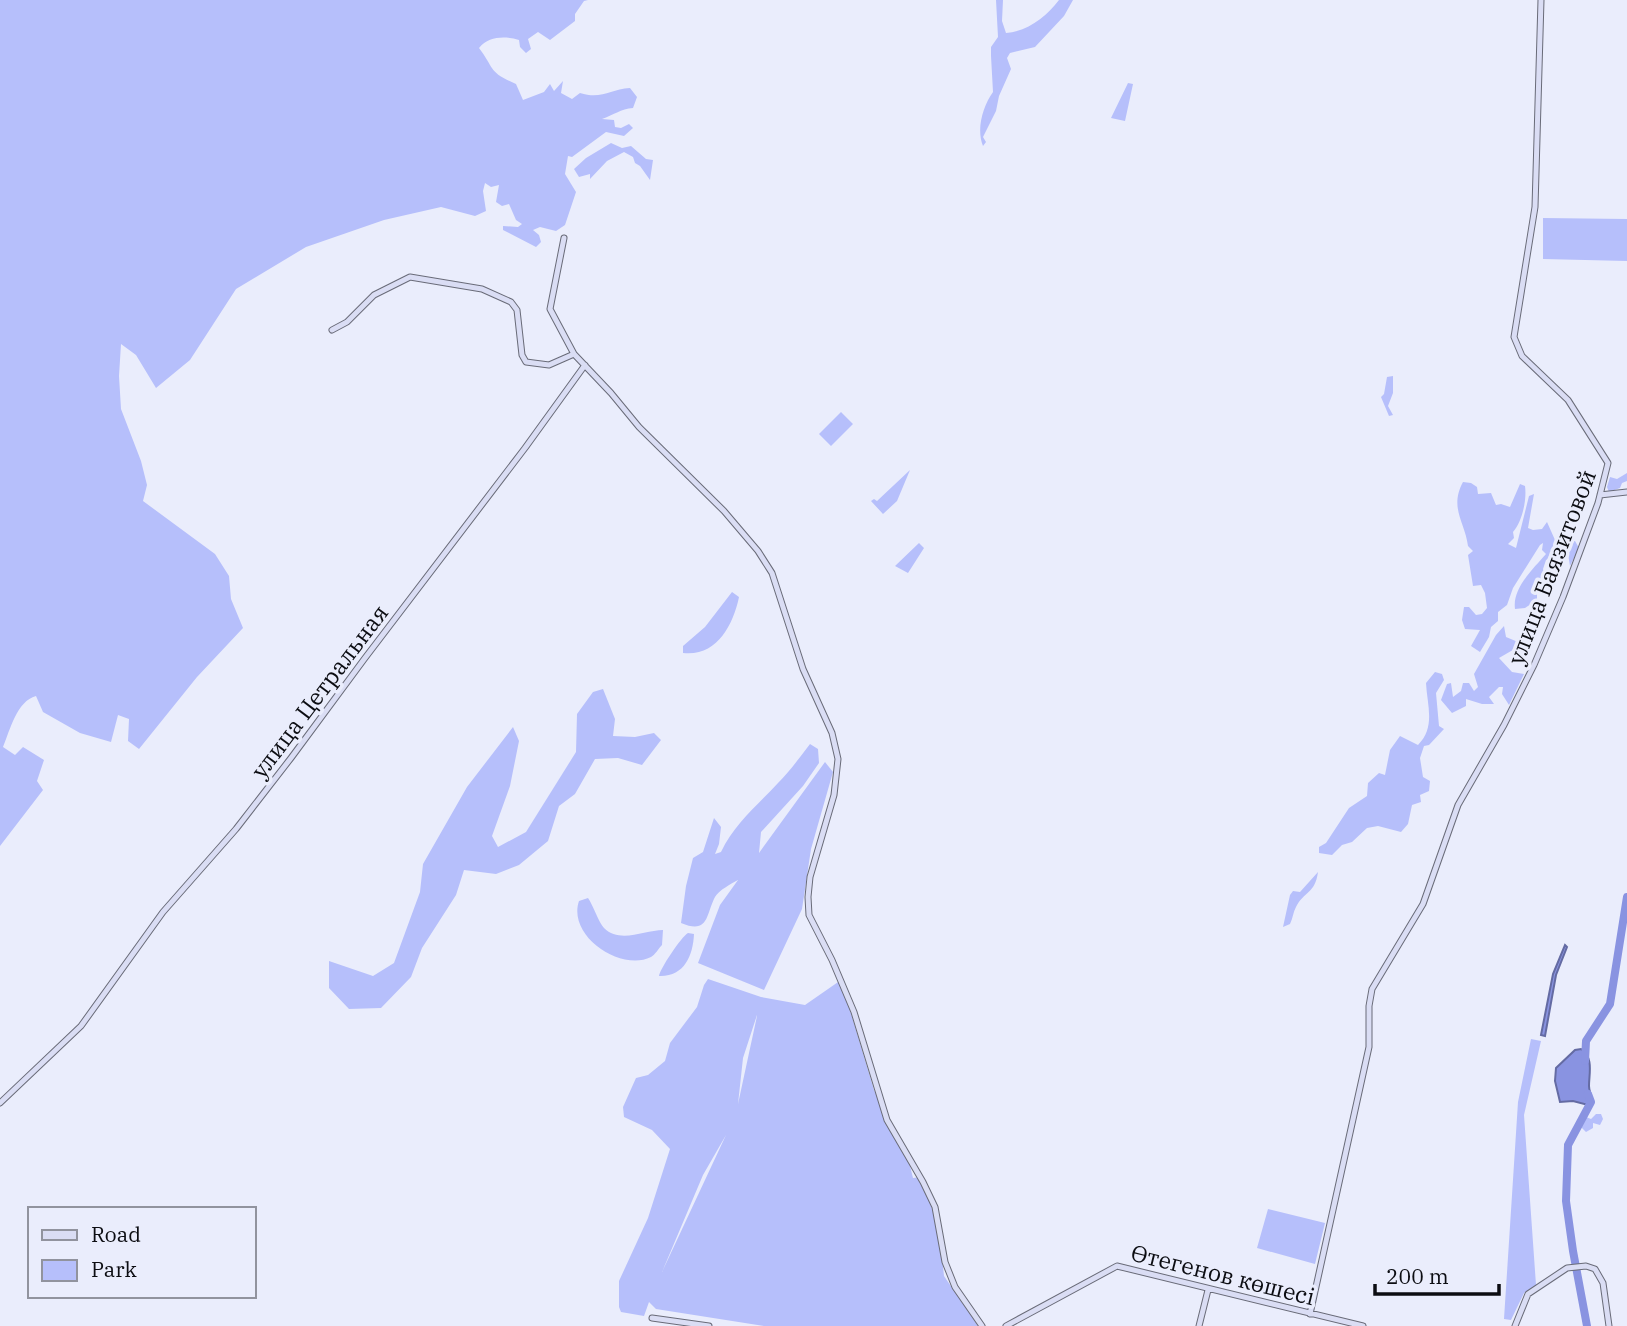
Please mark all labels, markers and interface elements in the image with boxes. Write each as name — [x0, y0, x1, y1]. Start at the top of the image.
street label: улица Баязитовой — [1500, 465, 1602, 669]
street label: улица Цетральная — [244, 598, 394, 784]
legend — [28, 1207, 256, 1298]
text: Road — [91, 1220, 141, 1248]
street label: Өтегенов көшесі — [1128, 1237, 1318, 1311]
scale bar — [1375, 1252, 1499, 1296]
text: Park — [91, 1255, 138, 1283]
text: 200 m — [1386, 1262, 1449, 1290]

